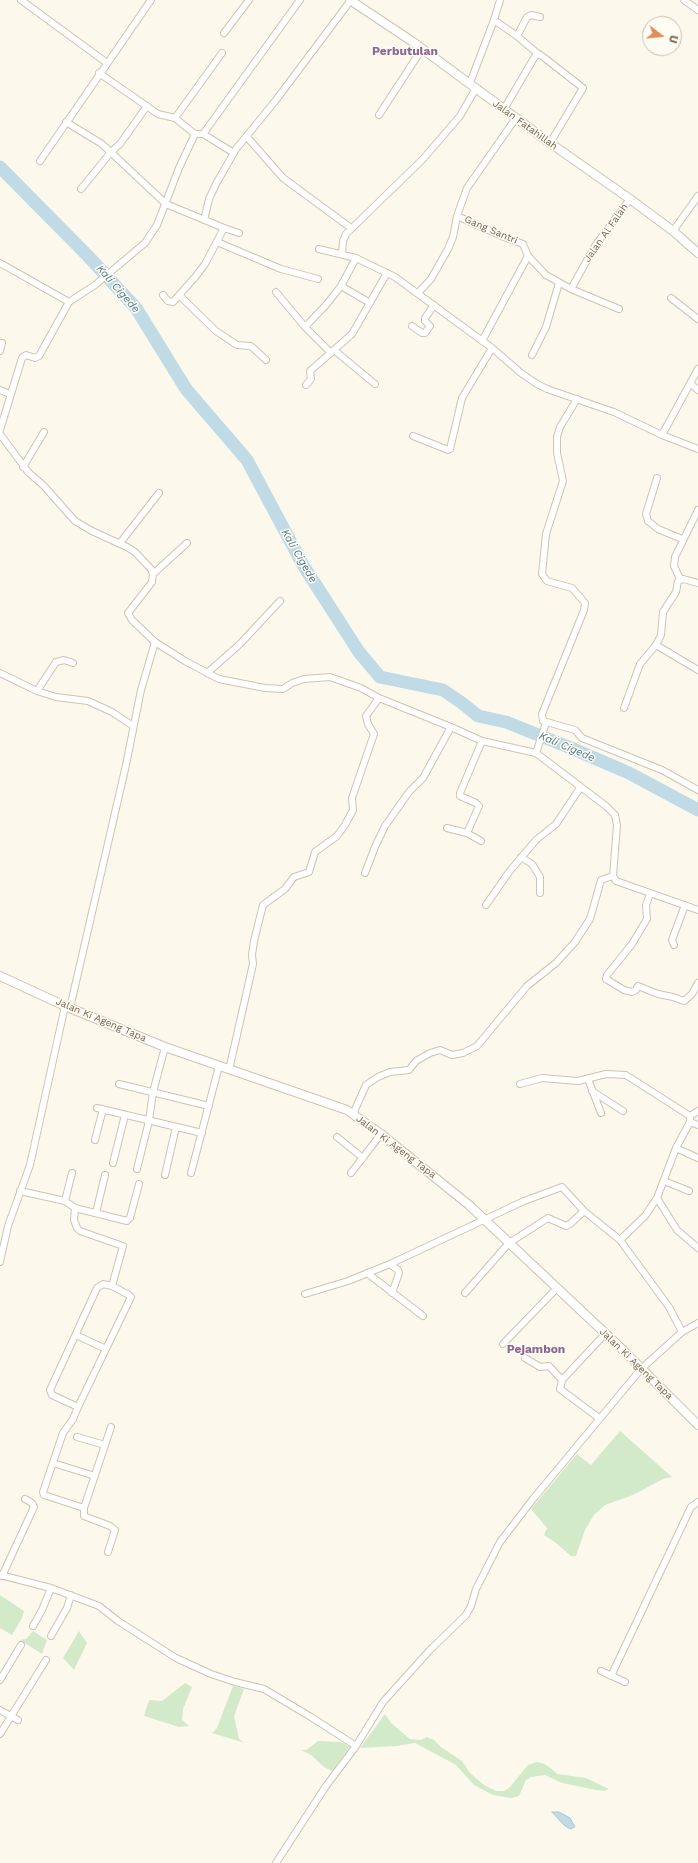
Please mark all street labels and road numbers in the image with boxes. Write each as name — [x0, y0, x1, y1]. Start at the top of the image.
street label: Jalan Fatahillah — [490, 97, 560, 153]
street label: Jalan Al Falah — [581, 201, 631, 265]
street label: Gang Santri — [462, 213, 520, 247]
street label: Jalan Ki Ageng Tapa — [54, 995, 148, 1045]
street label: Jalan Ki Ageng Tapa — [354, 1113, 438, 1181]
street label: Jalan Ki Ageng Tapa — [597, 1326, 675, 1402]

